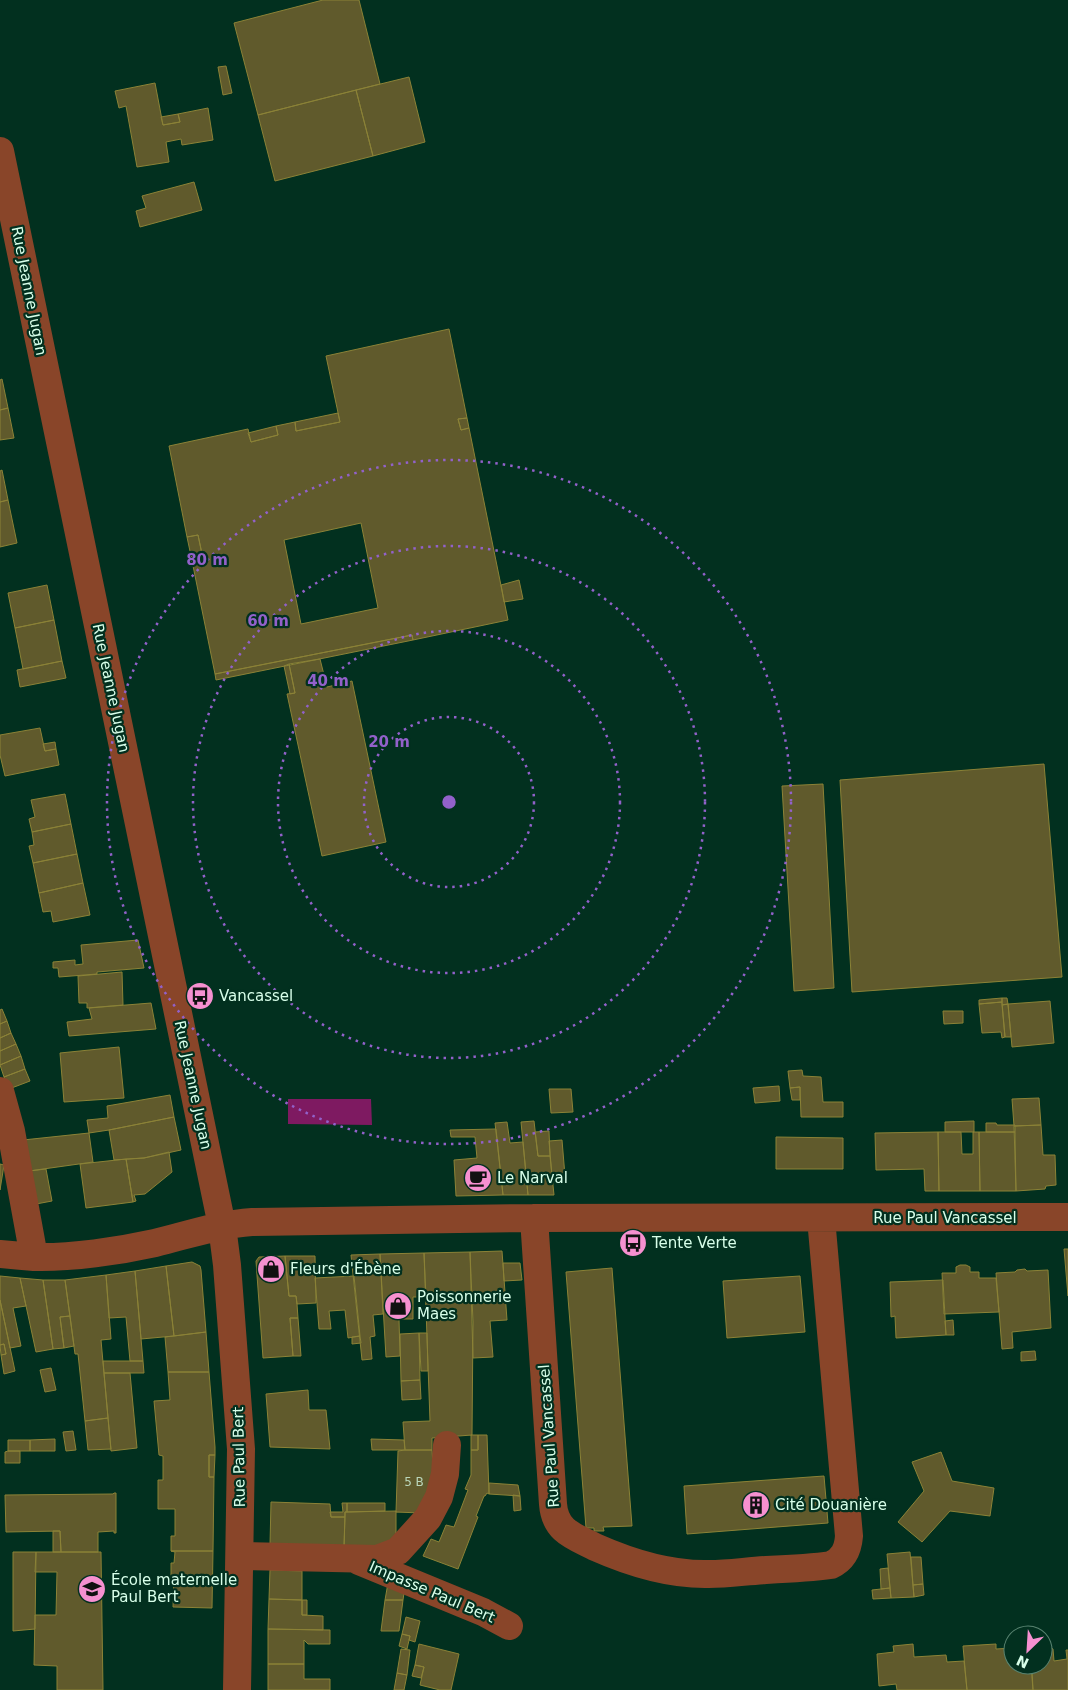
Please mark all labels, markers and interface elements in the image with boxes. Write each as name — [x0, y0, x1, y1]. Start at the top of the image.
street label: Rue Jeanne Jugan — [8, 225, 50, 357]
text: 80 m — [186, 551, 228, 569]
text: 60 m — [247, 612, 289, 630]
street label: Rue Jeanne Jugan — [89, 622, 133, 754]
text: 40 m — [307, 672, 349, 690]
text: 20 m — [368, 733, 410, 751]
centre of rings — [440, 793, 458, 811]
bus stop icon: Vancassel — [185, 981, 215, 1011]
place label: Vancassel — [219, 987, 293, 1005]
street label: Rue Jeanne Jugan — [171, 1019, 215, 1151]
cafe icon: Le Narval — [463, 1163, 493, 1193]
place label: Le Narval — [497, 1169, 568, 1187]
street label: Rue Paul Vancassel — [873, 1209, 1017, 1227]
bus stop icon: Tente Verte — [618, 1228, 648, 1258]
place label: Tente Verte — [651, 1234, 737, 1252]
shop icon: Fleurs d'Ébène — [256, 1254, 286, 1284]
place label: Fleurs d'Ébène — [290, 1259, 401, 1278]
place label: Poissonnerie Maes — [417, 1288, 511, 1323]
shop icon: Poissonnerie Maes — [383, 1291, 413, 1321]
street label: Rue Paul Vancassel — [535, 1364, 563, 1508]
street label: Rue Paul Bert — [229, 1406, 249, 1508]
house number: 5 B — [404, 1475, 424, 1489]
building icon: Cité Douanière — [741, 1490, 771, 1520]
place label: Cité Douanière — [775, 1496, 887, 1514]
street label: Impasse Paul Bert — [366, 1557, 498, 1627]
place label: École maternelle Paul Bert — [111, 1570, 237, 1606]
school or university icon: École maternelle Paul Bert — [77, 1574, 107, 1604]
north arrow — [1003, 1625, 1053, 1675]
text: N — [1014, 1652, 1031, 1672]

